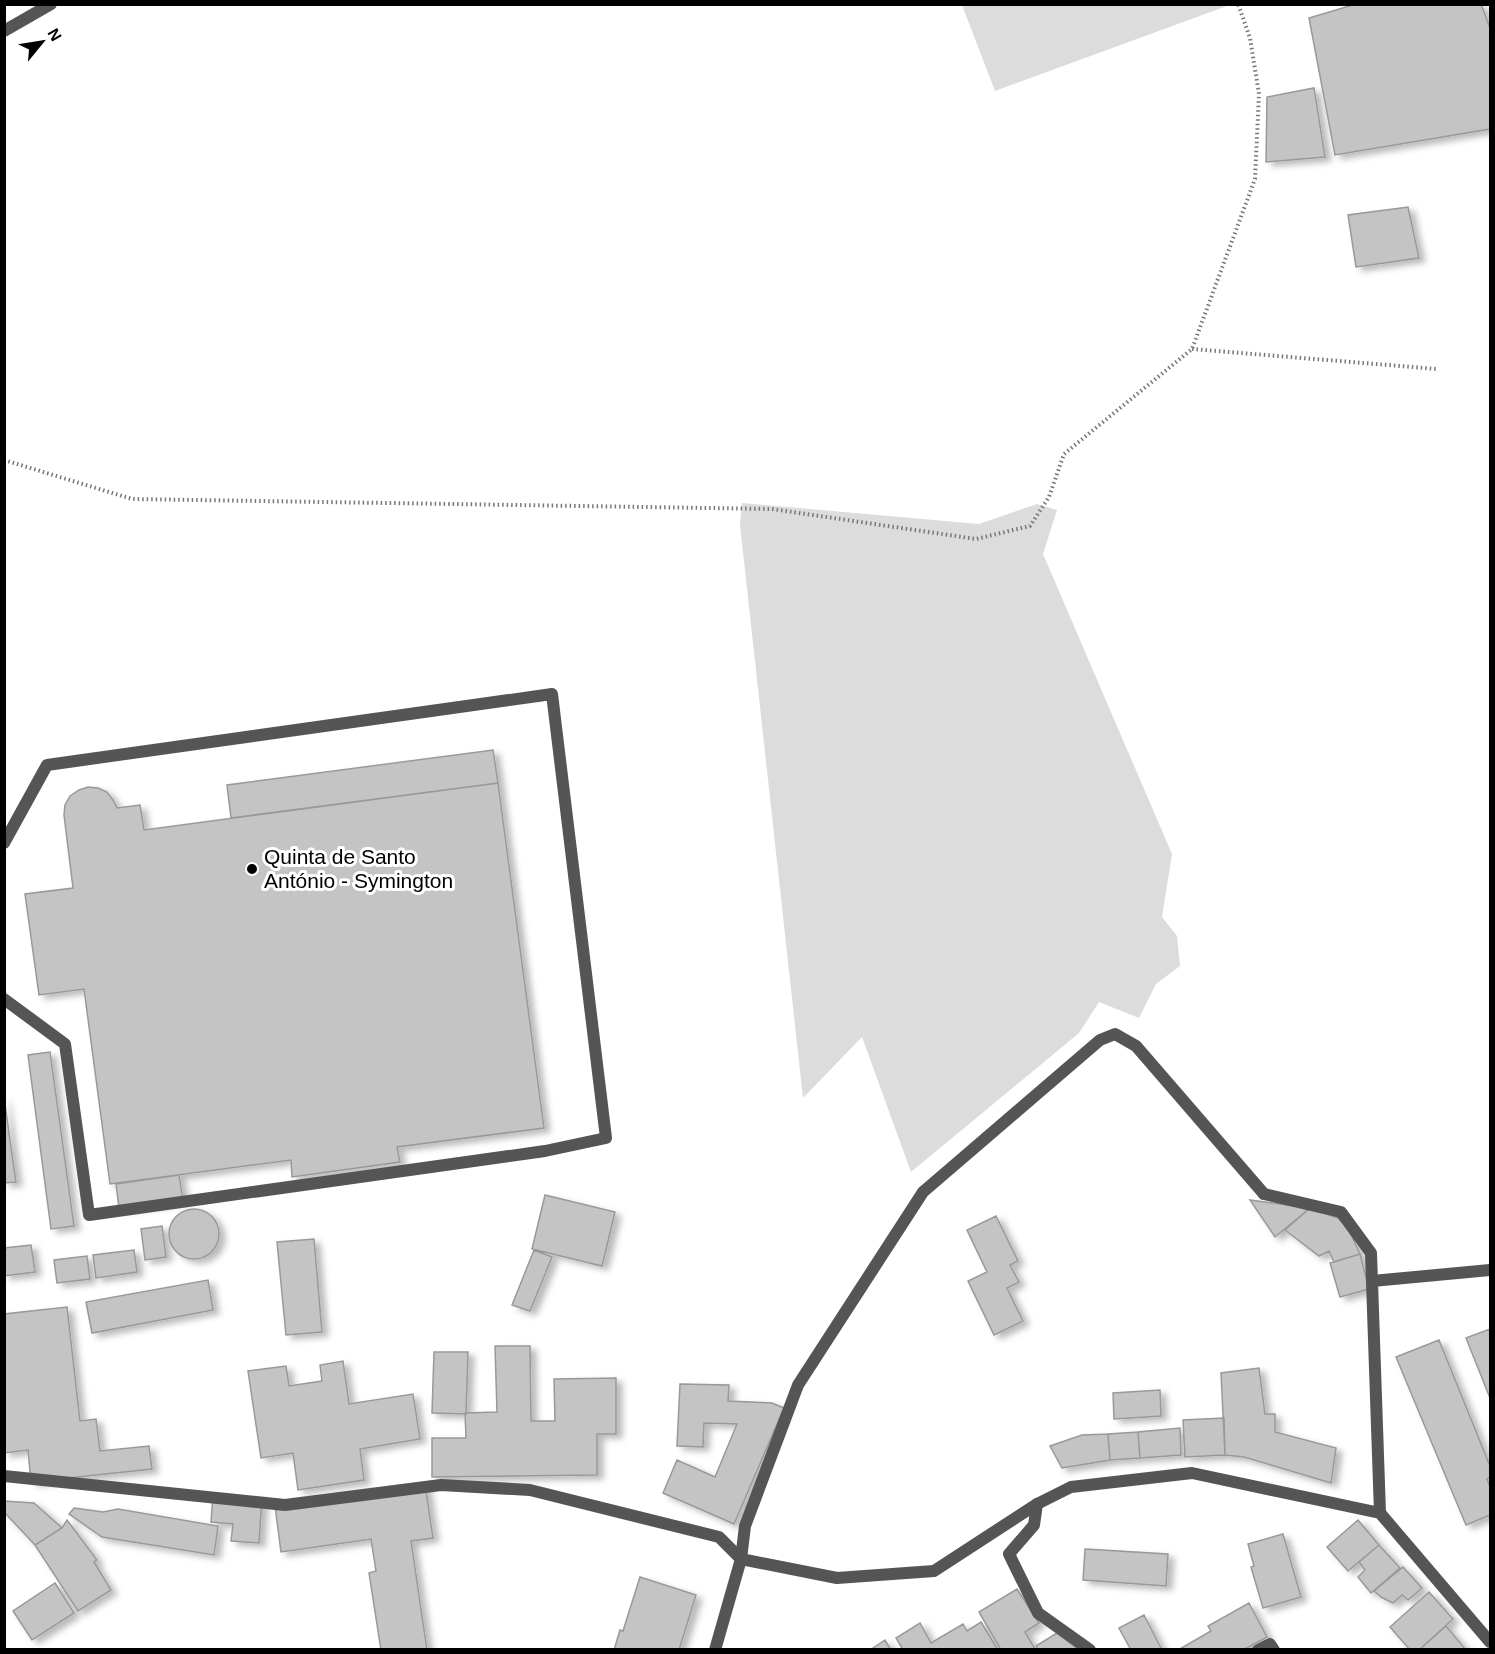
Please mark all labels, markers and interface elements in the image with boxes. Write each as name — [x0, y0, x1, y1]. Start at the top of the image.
north arrow — [12, 12, 72, 72]
text: N — [44, 25, 65, 44]
place label: Quinta de Santo António - Symington — [264, 845, 453, 892]
marker: Quinta de Santo António - Symington — [245, 862, 259, 876]

